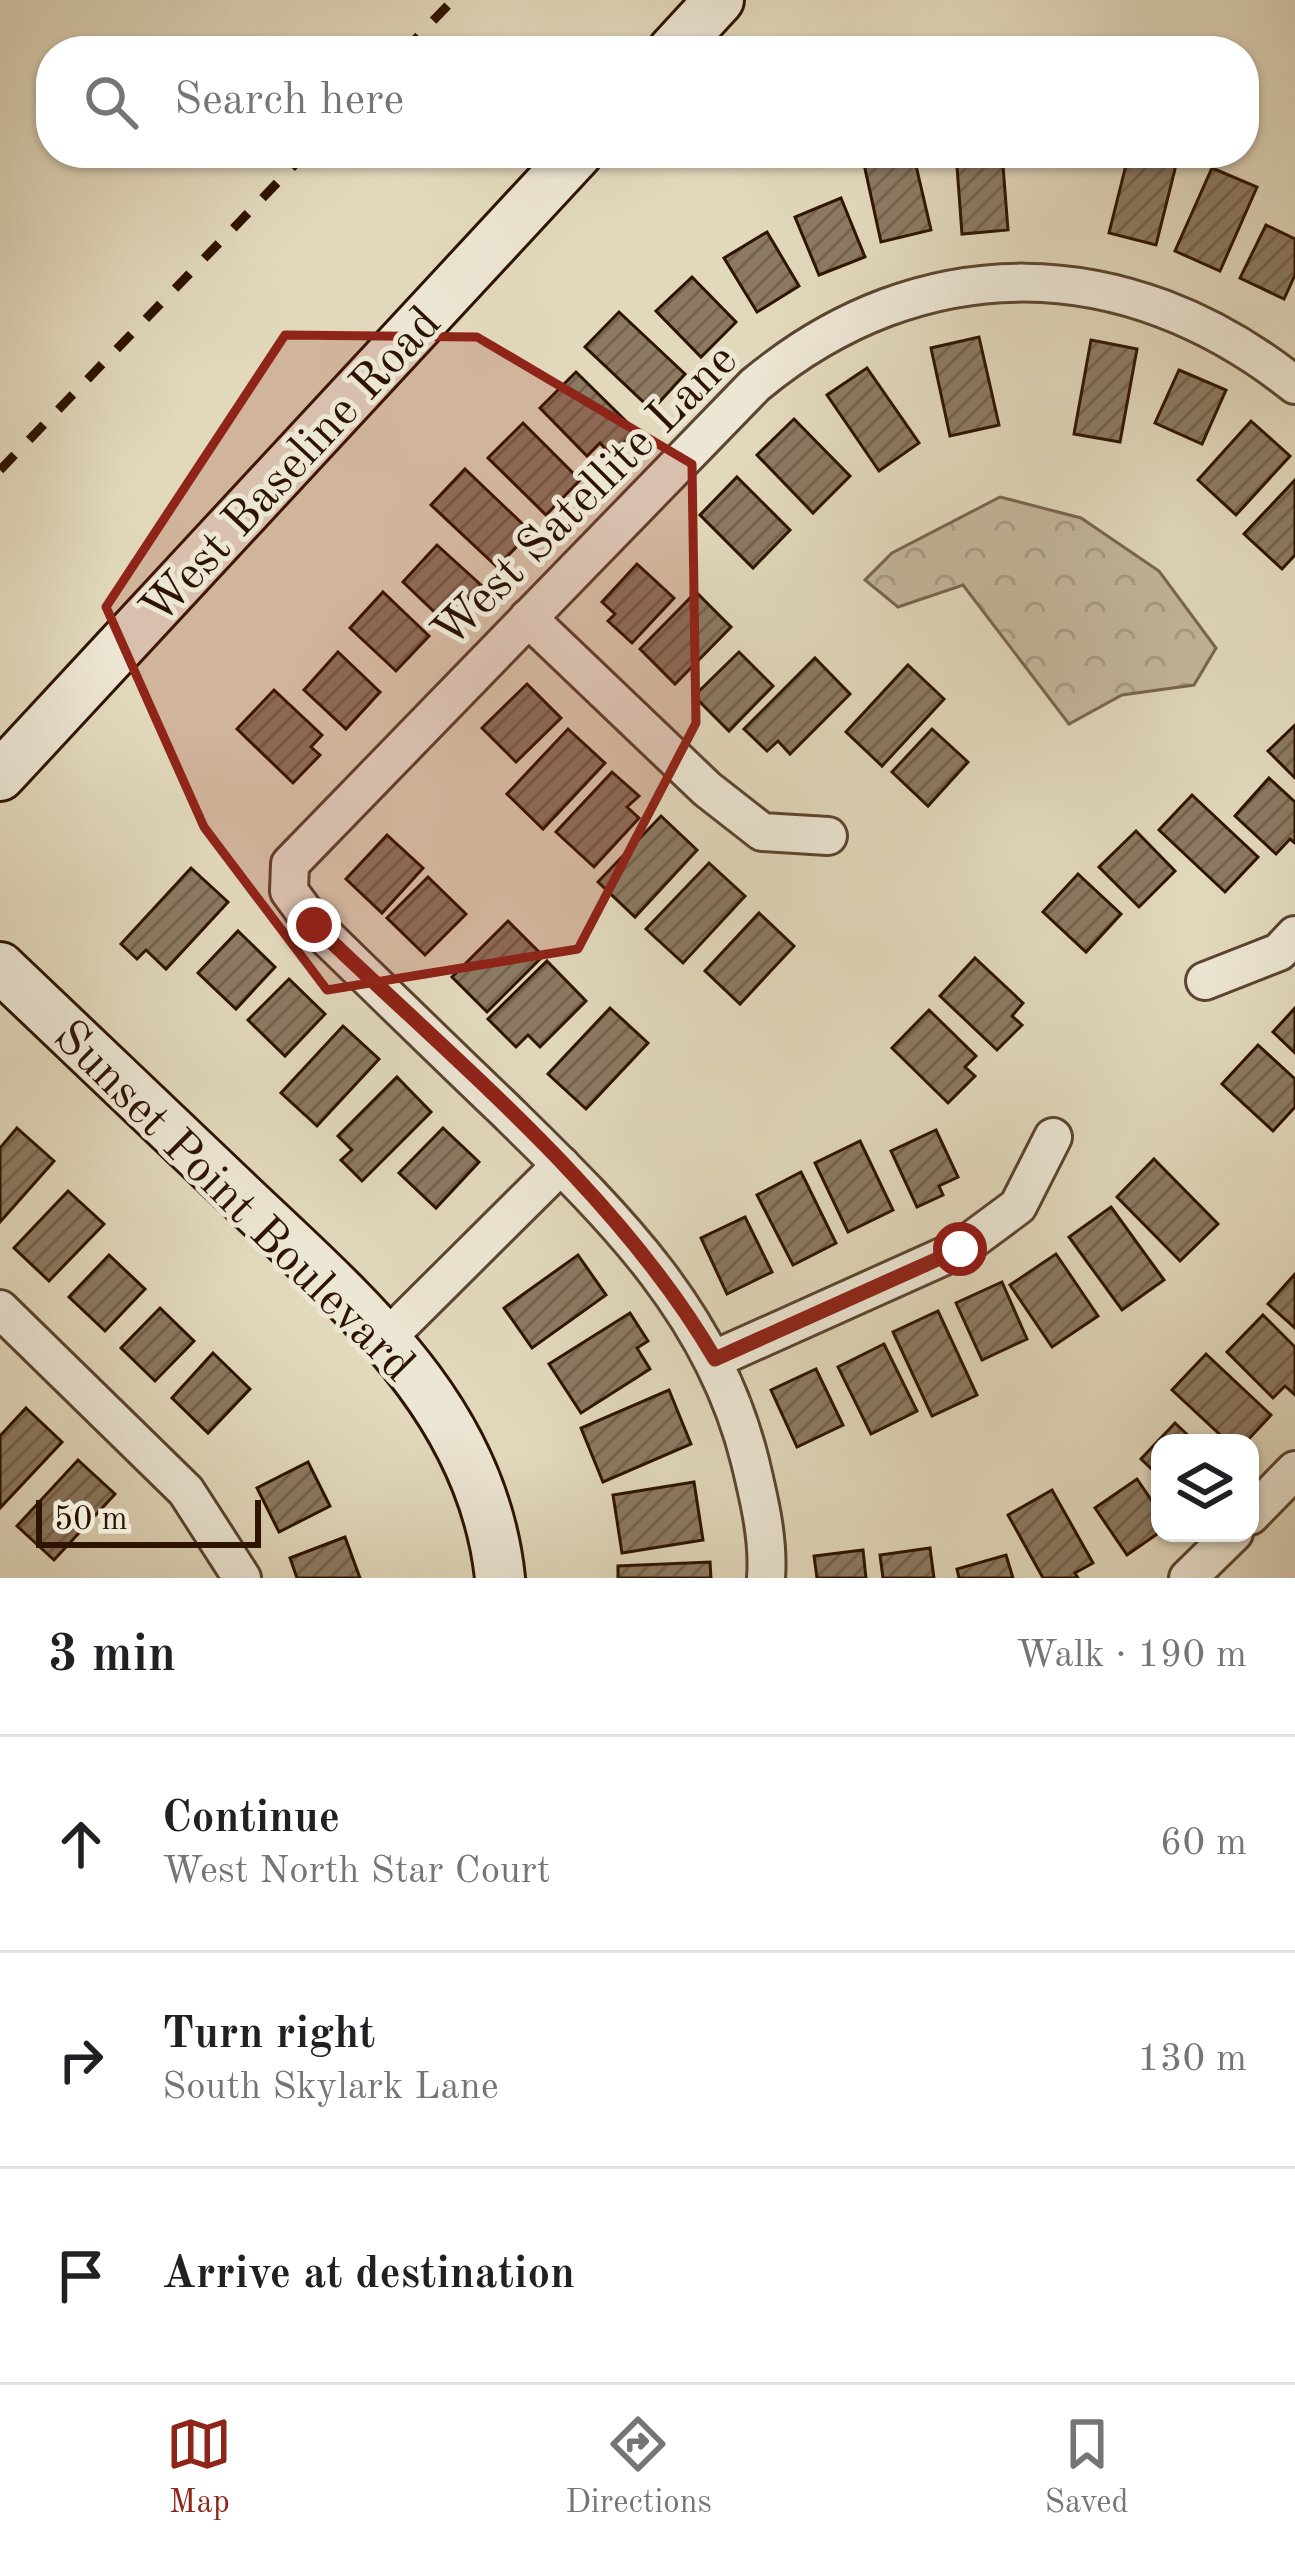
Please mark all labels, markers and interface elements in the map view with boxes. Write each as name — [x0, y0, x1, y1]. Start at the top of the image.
search box — [36, 36, 1259, 168]
icon: search — [78, 69, 144, 135]
text: Search here — [174, 79, 404, 124]
street label: West Baseline Road — [133, 299, 451, 634]
street label: West Satellite Lane — [425, 336, 747, 658]
route end — [287, 898, 341, 952]
street label: Sunset Point Boulevard — [44, 1013, 422, 1391]
route start — [933, 1222, 987, 1276]
map controls — [1151, 1434, 1259, 1542]
button: layers — [1151, 1434, 1259, 1542]
scale bar — [36, 1494, 261, 1547]
text: 50 m — [54, 1504, 128, 1537]
text: 3 min — [48, 1631, 176, 1682]
text: Walk · 190 m — [1016, 1636, 1247, 1675]
text: Continue — [162, 1797, 340, 1842]
icon: ahead — [48, 1811, 114, 1877]
text: 60 m — [1160, 1824, 1247, 1863]
text: West North Star Court — [162, 1852, 550, 1891]
text: Turn right — [162, 2013, 375, 2058]
icon: right — [48, 2027, 114, 2093]
text: 130 m — [1137, 2040, 1247, 2079]
text: South Skylark Lane — [162, 2068, 499, 2107]
icon: arrive — [48, 2243, 114, 2309]
text: Arrive at destination — [162, 2253, 575, 2298]
tab: Map — [166, 2411, 232, 2524]
tab: Directions — [565, 2411, 712, 2524]
tab: Saved — [1045, 2411, 1129, 2524]

